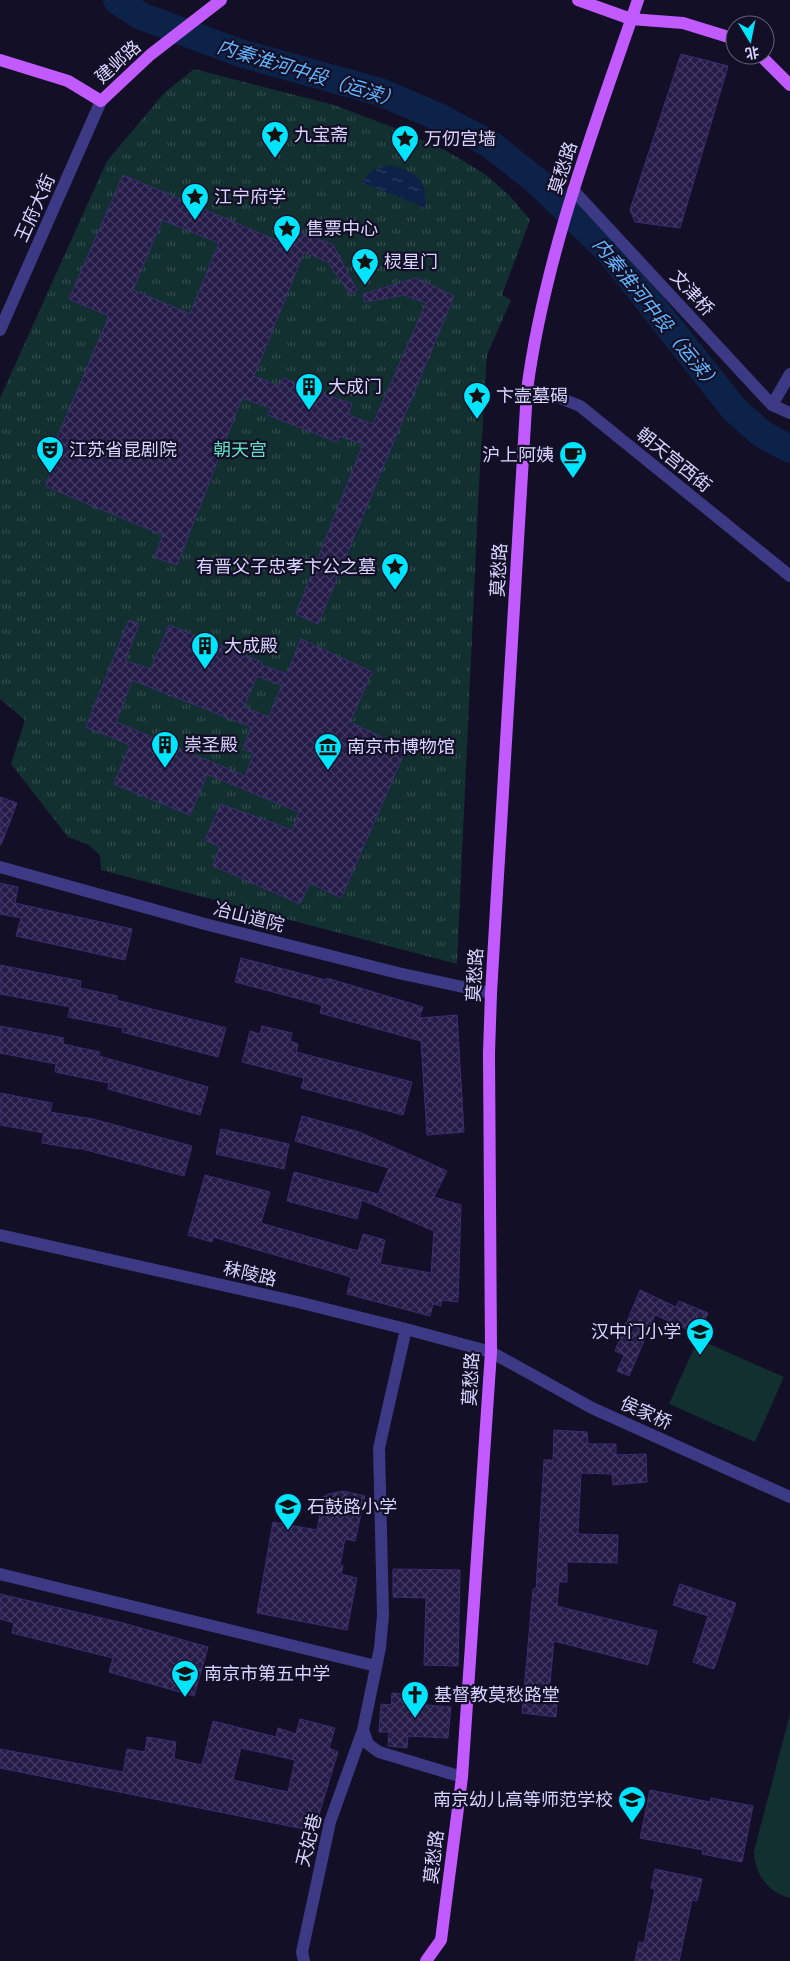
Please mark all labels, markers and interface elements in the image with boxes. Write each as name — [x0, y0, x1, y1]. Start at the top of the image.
north arrow — [725, 15, 775, 65]
street label: 建邺路 — [91, 36, 145, 88]
water label: 内秦淮河中段（运渎） — [215, 36, 403, 112]
text: 北 — [744, 43, 761, 62]
place icon: 九宝斋 — [260, 120, 290, 159]
place label: 九宝斋 — [294, 124, 348, 146]
place icon: 万仞宫墙 — [390, 124, 420, 163]
place label: 万仞宫墙 — [424, 128, 496, 150]
street label: 莫愁路 — [544, 139, 582, 197]
street label: 王府大街 — [10, 171, 60, 245]
place icon: 江宁府学 — [180, 182, 210, 221]
place label: 江宁府学 — [214, 186, 286, 208]
place icon: 售票中心 — [272, 214, 302, 253]
place label: 售票中心 — [306, 218, 378, 240]
water label: 内秦淮河中段（运渎） — [588, 234, 725, 395]
place icon: 棂星门 — [350, 247, 380, 286]
place label: 棂星门 — [384, 251, 438, 273]
street label: 文津桥 — [666, 266, 718, 320]
building icon: 大成门 — [294, 372, 324, 411]
place label: 大成门 — [328, 376, 382, 398]
place icon: 卞壸墓碣 — [462, 381, 492, 420]
place label: 卞壸墓碣 — [496, 385, 568, 407]
street label: 朝天宫西街 — [632, 423, 716, 497]
theatre icon: 江苏省昆剧院 — [35, 435, 65, 474]
place label: 江苏省昆剧院 — [69, 439, 177, 461]
park label: 朝天宫 — [213, 439, 267, 461]
cafe icon: 沪上阿姨 — [558, 440, 588, 479]
place label: 沪上阿姨 — [482, 444, 554, 466]
street label: 莫愁路 — [487, 542, 511, 598]
place icon: 有晋父子忠孝卞公之墓 — [380, 552, 410, 591]
place label: 有晋父子忠孝卞公之墓 — [196, 556, 376, 578]
building icon: 大成殿 — [190, 631, 220, 670]
place label: 大成殿 — [224, 635, 278, 657]
building icon: 崇圣殿 — [150, 730, 180, 769]
museum icon: 南京市博物馆 — [313, 732, 343, 771]
place label: 崇圣殿 — [184, 734, 238, 756]
place label: 南京市博物馆 — [347, 736, 455, 758]
street label: 冶山道院 — [211, 898, 287, 936]
street label: 莫愁路 — [463, 947, 487, 1003]
street label: 秣陵路 — [221, 1257, 279, 1291]
school or university icon: 汉中门小学 — [685, 1317, 715, 1356]
place label: 汉中门小学 — [591, 1321, 681, 1343]
street label: 莫愁路 — [459, 1351, 483, 1407]
street label: 侯家桥 — [617, 1392, 675, 1434]
school or university icon: 石鼓路小学 — [273, 1492, 303, 1531]
place label: 石鼓路小学 — [307, 1496, 397, 1518]
school or university icon: 南京市第五中学 — [170, 1659, 200, 1698]
place label: 南京市第五中学 — [204, 1663, 330, 1685]
church icon: 基督教莫愁路堂 — [400, 1680, 430, 1719]
place label: 基督教莫愁路堂 — [434, 1684, 560, 1706]
school or university icon: 南京幼儿高等师范学校 — [617, 1785, 647, 1824]
place label: 南京幼儿高等师范学校 — [433, 1789, 613, 1811]
street label: 天妃巷 — [292, 1811, 326, 1869]
street label: 莫愁路 — [420, 1829, 448, 1885]

